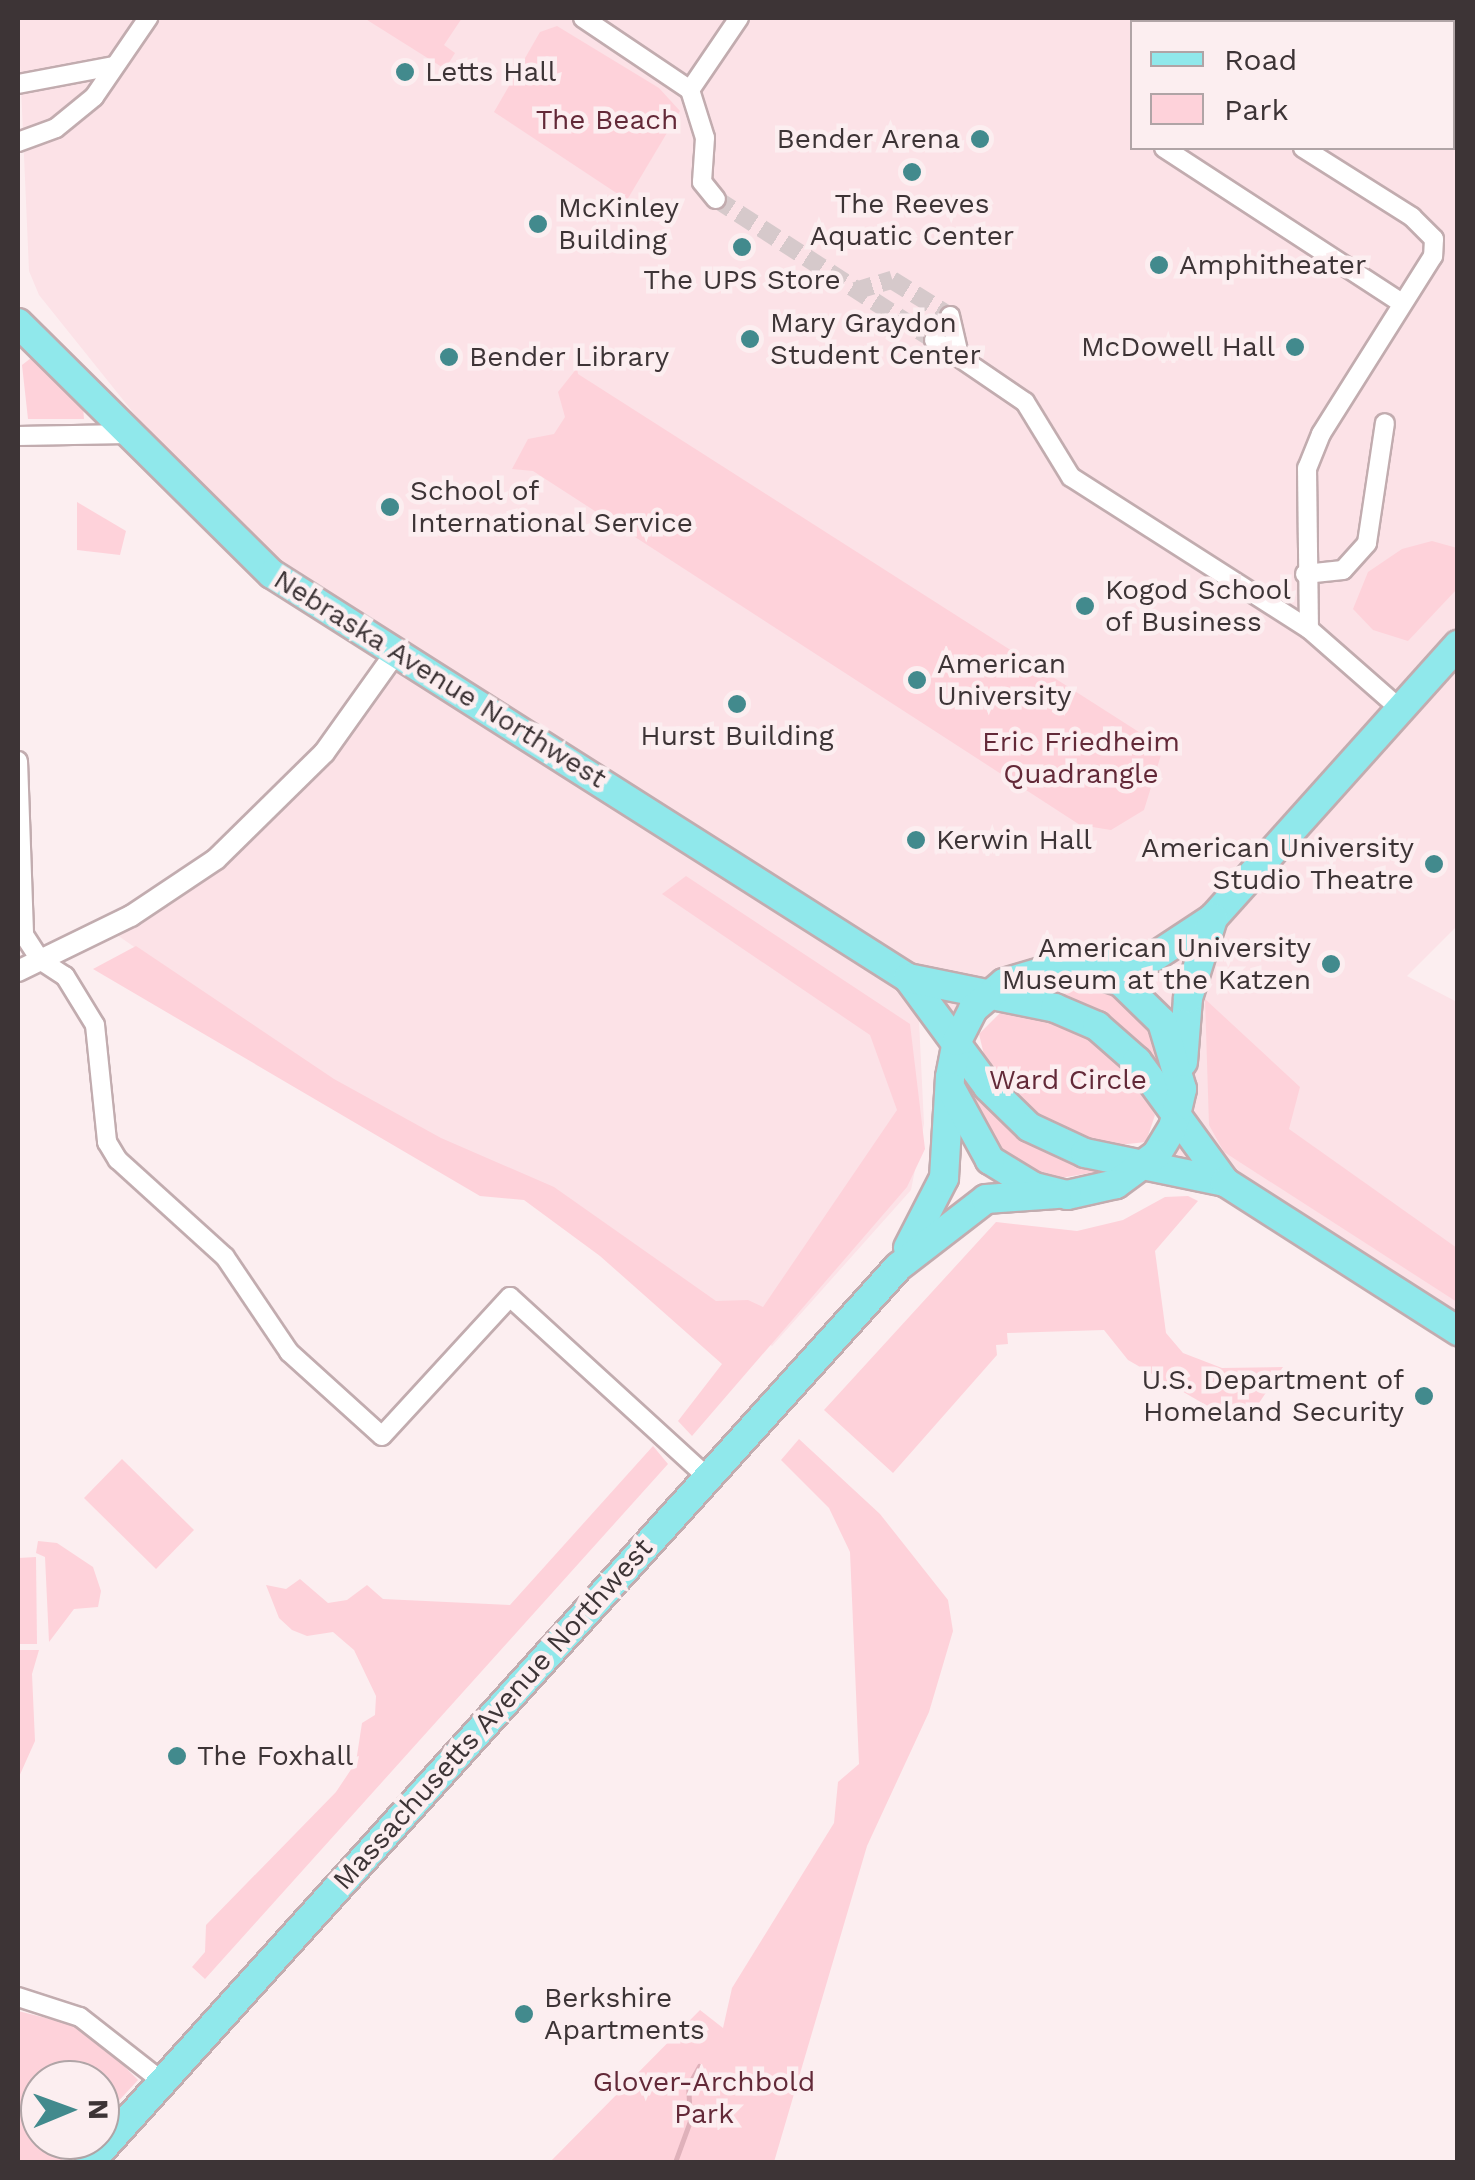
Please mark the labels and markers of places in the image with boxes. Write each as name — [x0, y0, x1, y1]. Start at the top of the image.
place label: Letts Hall — [425, 55, 556, 89]
marker: Letts Hall — [394, 61, 416, 83]
place label: Bender Arena — [775, 122, 960, 156]
marker: Bender Arena — [969, 128, 991, 150]
marker: The Reeves Aquatic Center — [901, 161, 923, 183]
place label: The Reeves Aquatic Center — [810, 187, 1014, 253]
place label: McKinley Building — [558, 191, 679, 257]
marker: McKinley Building — [527, 213, 549, 235]
marker: The UPS Store — [731, 236, 753, 258]
place label: Amphitheater — [1179, 248, 1366, 282]
marker: Amphitheater — [1148, 254, 1170, 276]
place label: The UPS Store — [643, 263, 841, 297]
place label: Mary Graydon Student Center — [770, 306, 981, 372]
marker: Mary Graydon Student Center — [739, 328, 761, 350]
place label: McDowell Hall — [1080, 330, 1275, 364]
marker: McDowell Hall — [1284, 336, 1306, 358]
place label: Bender Library — [469, 340, 670, 374]
marker: Bender Library — [438, 346, 460, 368]
place label: School of International Service — [410, 474, 694, 540]
marker: School of International Service — [379, 496, 401, 518]
place label: Kogod School of Business — [1105, 573, 1291, 639]
marker: Kogod School of Business — [1074, 595, 1096, 617]
place label: American University — [937, 647, 1071, 713]
marker: American University — [906, 669, 928, 691]
marker: Hurst Building — [726, 693, 748, 715]
place label: Hurst Building — [640, 719, 834, 753]
place label: Kerwin Hall — [936, 823, 1092, 857]
marker: Kerwin Hall — [905, 829, 927, 851]
place label: American University Studio Theatre — [1141, 831, 1414, 897]
marker: American University Studio Theatre — [1423, 853, 1445, 875]
place label: American University Museum at the Katzen — [1001, 931, 1311, 997]
marker: American University Museum at the Katzen — [1320, 953, 1342, 975]
place label: U.S. Department of Homeland Security — [1142, 1363, 1404, 1429]
marker: U.S. Department of Homeland Security — [1413, 1385, 1435, 1407]
place label: The Foxhall — [197, 1739, 353, 1773]
marker: The Foxhall — [166, 1745, 188, 1767]
place label: Berkshire Apartments — [544, 1981, 705, 2047]
marker: Berkshire Apartments — [513, 2003, 535, 2025]

